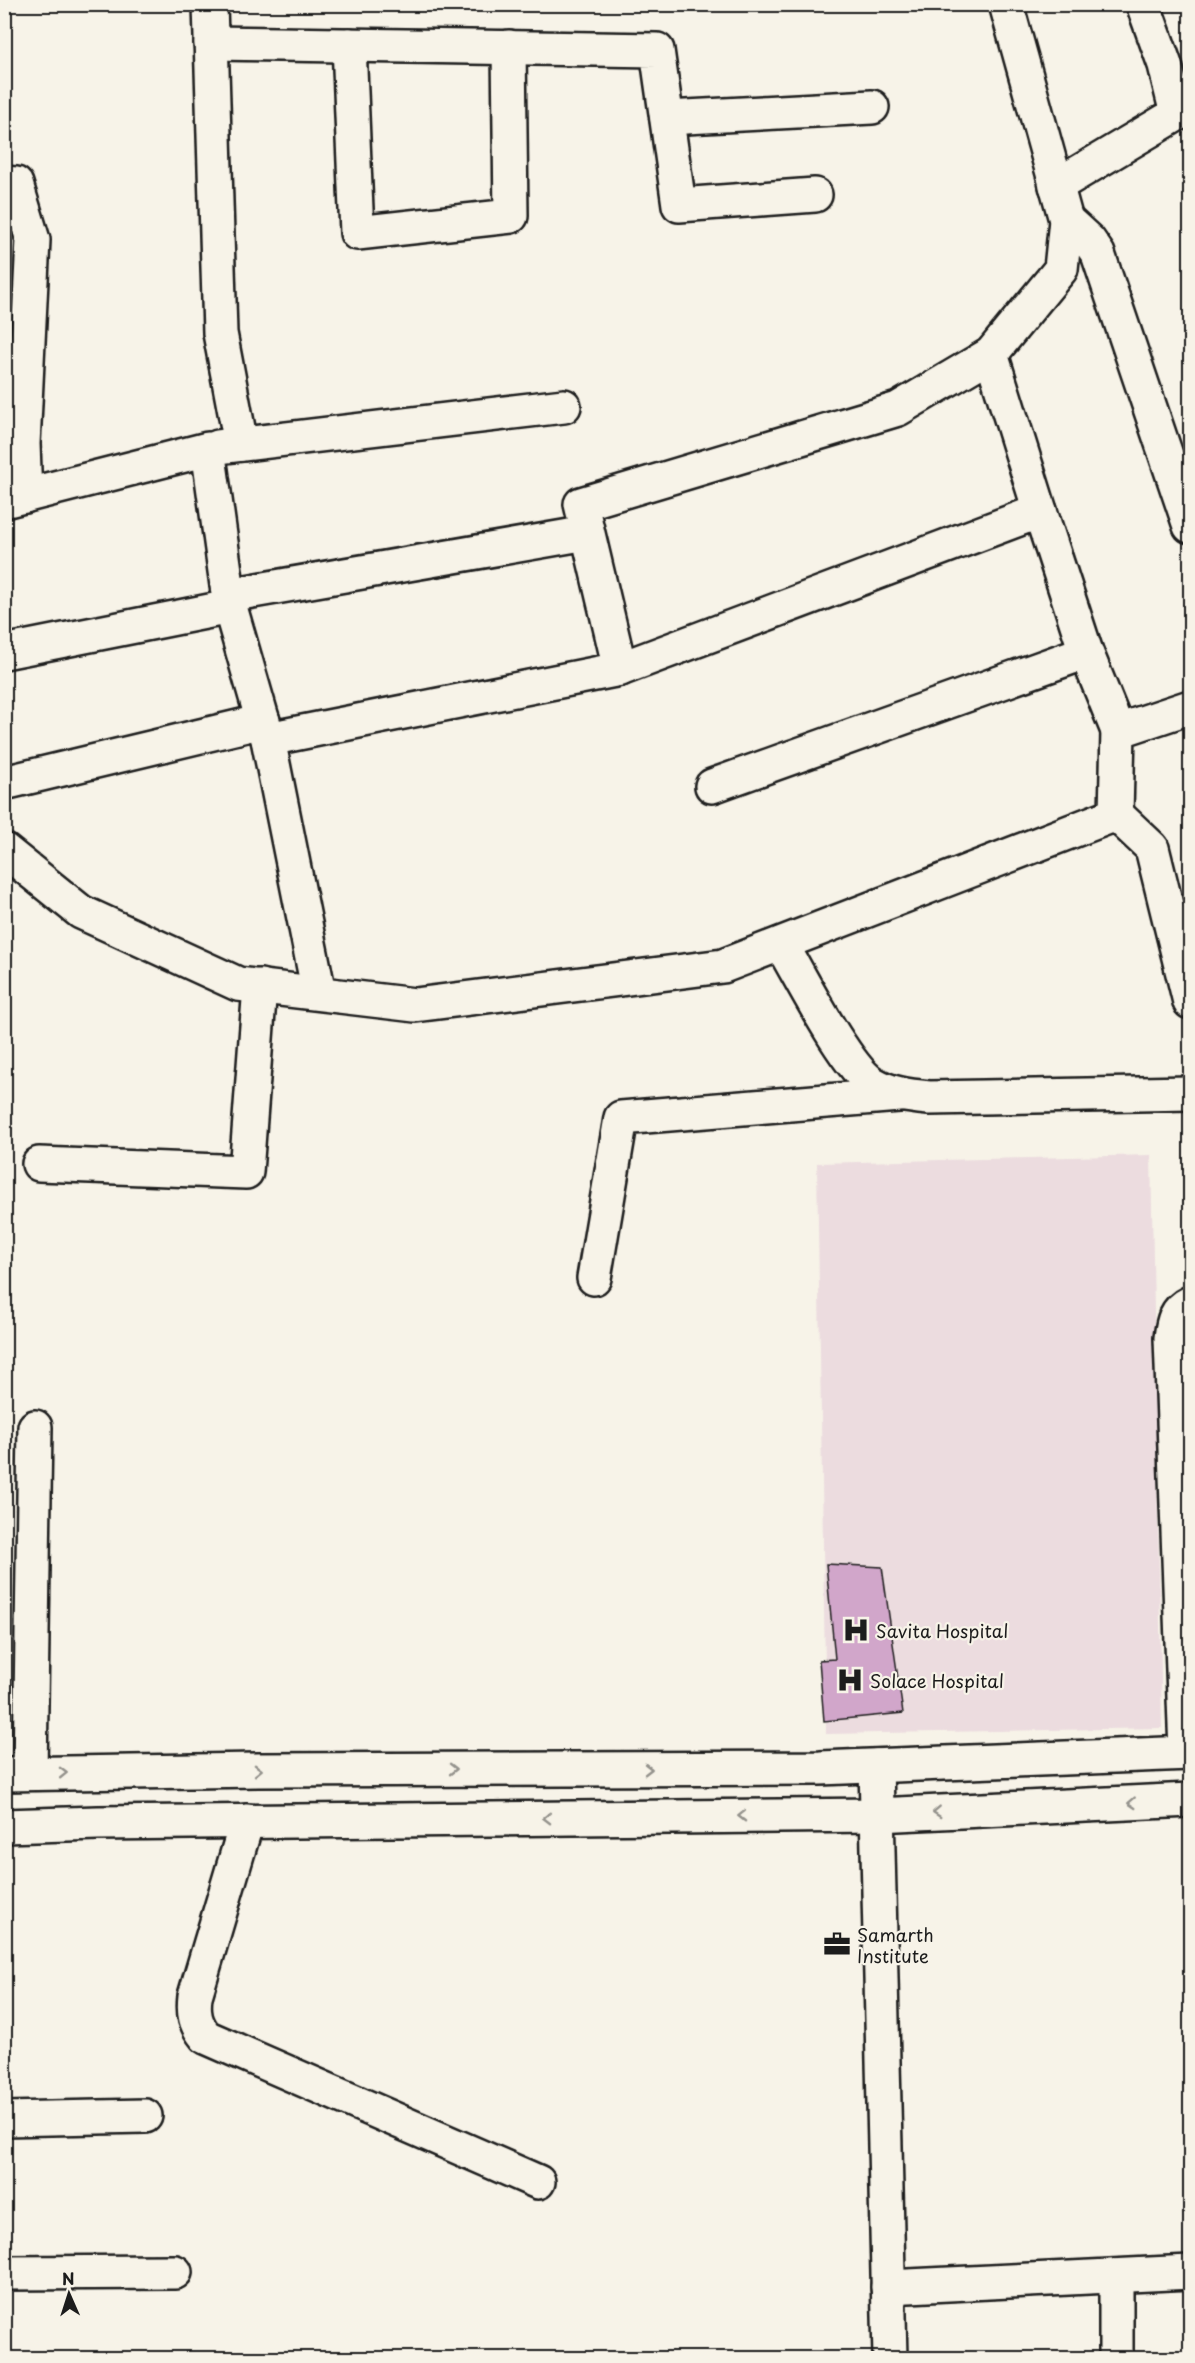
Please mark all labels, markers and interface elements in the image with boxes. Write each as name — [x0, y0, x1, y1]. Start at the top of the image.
hospital icon: Savita Hospital — [841, 1615, 871, 1645]
place label: Savita Hospital — [876, 1617, 1008, 1644]
hospital icon: Solace Hospital — [835, 1665, 865, 1695]
place label: Solace Hospital — [870, 1667, 1004, 1694]
one-way arrow — [448, 1763, 457, 1775]
one-way arrow — [643, 1763, 652, 1775]
one-way arrow — [253, 1764, 262, 1776]
one-way arrow — [58, 1767, 67, 1779]
one-way arrow — [1128, 1796, 1137, 1809]
one-way arrow — [933, 1805, 942, 1818]
one-way arrow — [738, 1810, 747, 1822]
one-way arrow — [543, 1812, 552, 1824]
place label: Samarth Institute — [857, 1921, 934, 1969]
office icon: Samarth Institute — [822, 1929, 852, 1959]
north arrow — [39, 2264, 99, 2324]
text: N — [61, 2266, 75, 2290]

